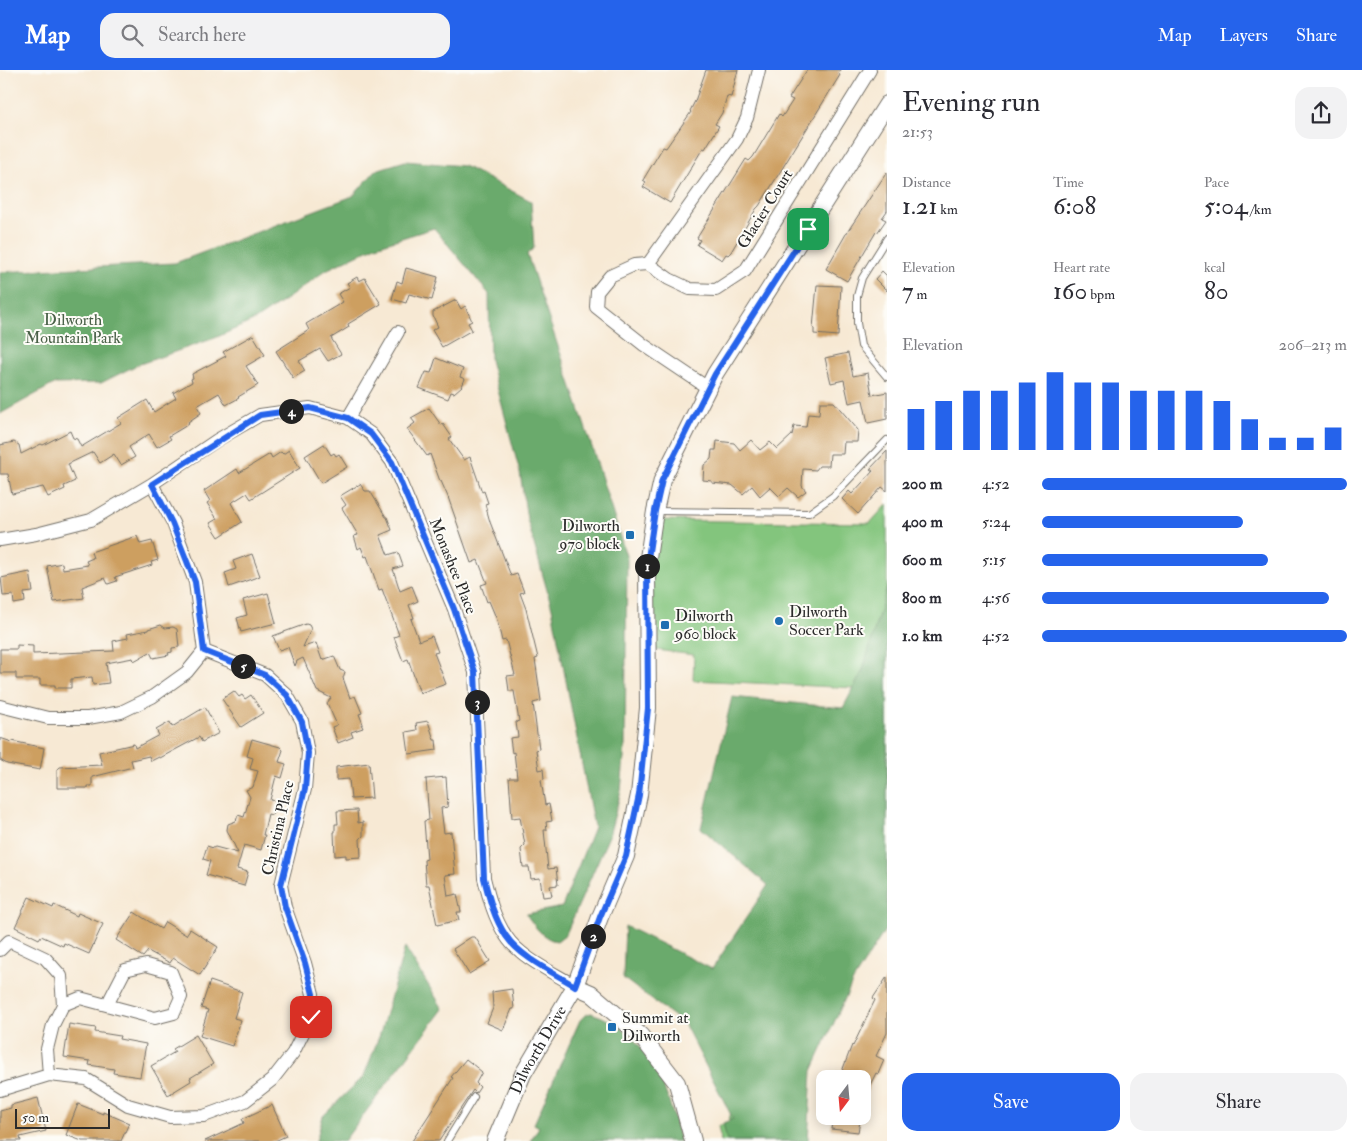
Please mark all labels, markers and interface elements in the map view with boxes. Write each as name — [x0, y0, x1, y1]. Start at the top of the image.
search box — [100, 13, 450, 58]
text: Map — [25, 20, 70, 51]
icon: search — [118, 21, 146, 49]
text: Search here — [158, 23, 246, 47]
text: Map — [1158, 24, 1192, 47]
text: Layers — [1220, 24, 1268, 47]
text: Share — [1296, 24, 1337, 47]
text: Evening run — [902, 85, 1040, 120]
button: share — [1295, 87, 1347, 139]
text: 21:53 — [902, 122, 933, 142]
street label: Glacier Court — [733, 166, 797, 252]
text: Distance — [902, 174, 951, 191]
text: Time — [1053, 174, 1084, 191]
text: Pace — [1204, 174, 1229, 191]
text: 1.21 — [902, 191, 937, 222]
text: 6:08 — [1053, 191, 1096, 222]
text: 5:04 — [1204, 191, 1247, 222]
text: km — [937, 201, 958, 218]
text: /km — [1247, 201, 1272, 218]
pin — [787, 208, 829, 250]
icon: arrive — [794, 215, 822, 243]
text: Elevation — [902, 259, 955, 276]
text: Heart rate — [1053, 259, 1110, 276]
text: kcal — [1204, 259, 1225, 276]
text: 7 — [902, 276, 913, 307]
text: 160 — [1053, 276, 1087, 307]
text: 80 — [1204, 276, 1229, 307]
text: m — [913, 286, 927, 303]
text: bpm — [1087, 286, 1115, 303]
park label: Dilworth Mountain Park — [25, 310, 121, 348]
text: Elevation — [902, 335, 963, 355]
text: 206–213 m — [1279, 335, 1347, 355]
pin: 4 — [278, 398, 304, 424]
text: 4 — [288, 403, 295, 420]
text: 200 m — [902, 474, 942, 494]
text: 4:52 — [982, 474, 1010, 494]
text: 400 m — [902, 512, 943, 532]
text: 5:24 — [982, 512, 1010, 532]
street label: Monashee Place — [425, 515, 481, 617]
place label: Dilworth 970 block — [558, 516, 621, 554]
marker: Dilworth 970 block — [624, 529, 636, 541]
text: 600 m — [902, 550, 942, 570]
text: 5:15 — [982, 550, 1006, 570]
pin: 1 — [634, 554, 660, 578]
text: 1 — [645, 558, 650, 575]
text: 800 m — [902, 588, 942, 608]
text: 4:56 — [982, 588, 1010, 608]
place label: Dilworth Soccer Park — [789, 602, 864, 640]
place label: Dilworth 960 block — [674, 606, 737, 644]
marker: Dilworth Soccer Park — [773, 615, 785, 627]
marker: Dilworth 960 block — [659, 619, 671, 631]
text: 1.0 km — [902, 626, 942, 646]
text: 4:52 — [982, 626, 1010, 646]
pin: 5 — [230, 654, 256, 678]
text: 5 — [240, 658, 247, 675]
pin: 3 — [464, 690, 490, 714]
text: 3 — [475, 694, 480, 711]
street label: Christina Place — [257, 778, 299, 877]
pin: 2 — [580, 924, 606, 948]
text: 2 — [590, 928, 597, 945]
pin — [290, 996, 332, 1038]
street label: Dilworth Drive — [506, 1002, 571, 1097]
icon: check — [297, 1003, 325, 1031]
place label: Summit at Dilworth — [622, 1008, 688, 1046]
marker: Summit at Dilworth — [606, 1021, 618, 1033]
north arrow — [816, 1070, 871, 1125]
map controls — [816, 1070, 871, 1125]
button: Save — [902, 1073, 1120, 1131]
button: Share — [1130, 1073, 1347, 1131]
scale bar — [15, 1106, 110, 1129]
text: 50 m — [22, 1109, 49, 1126]

